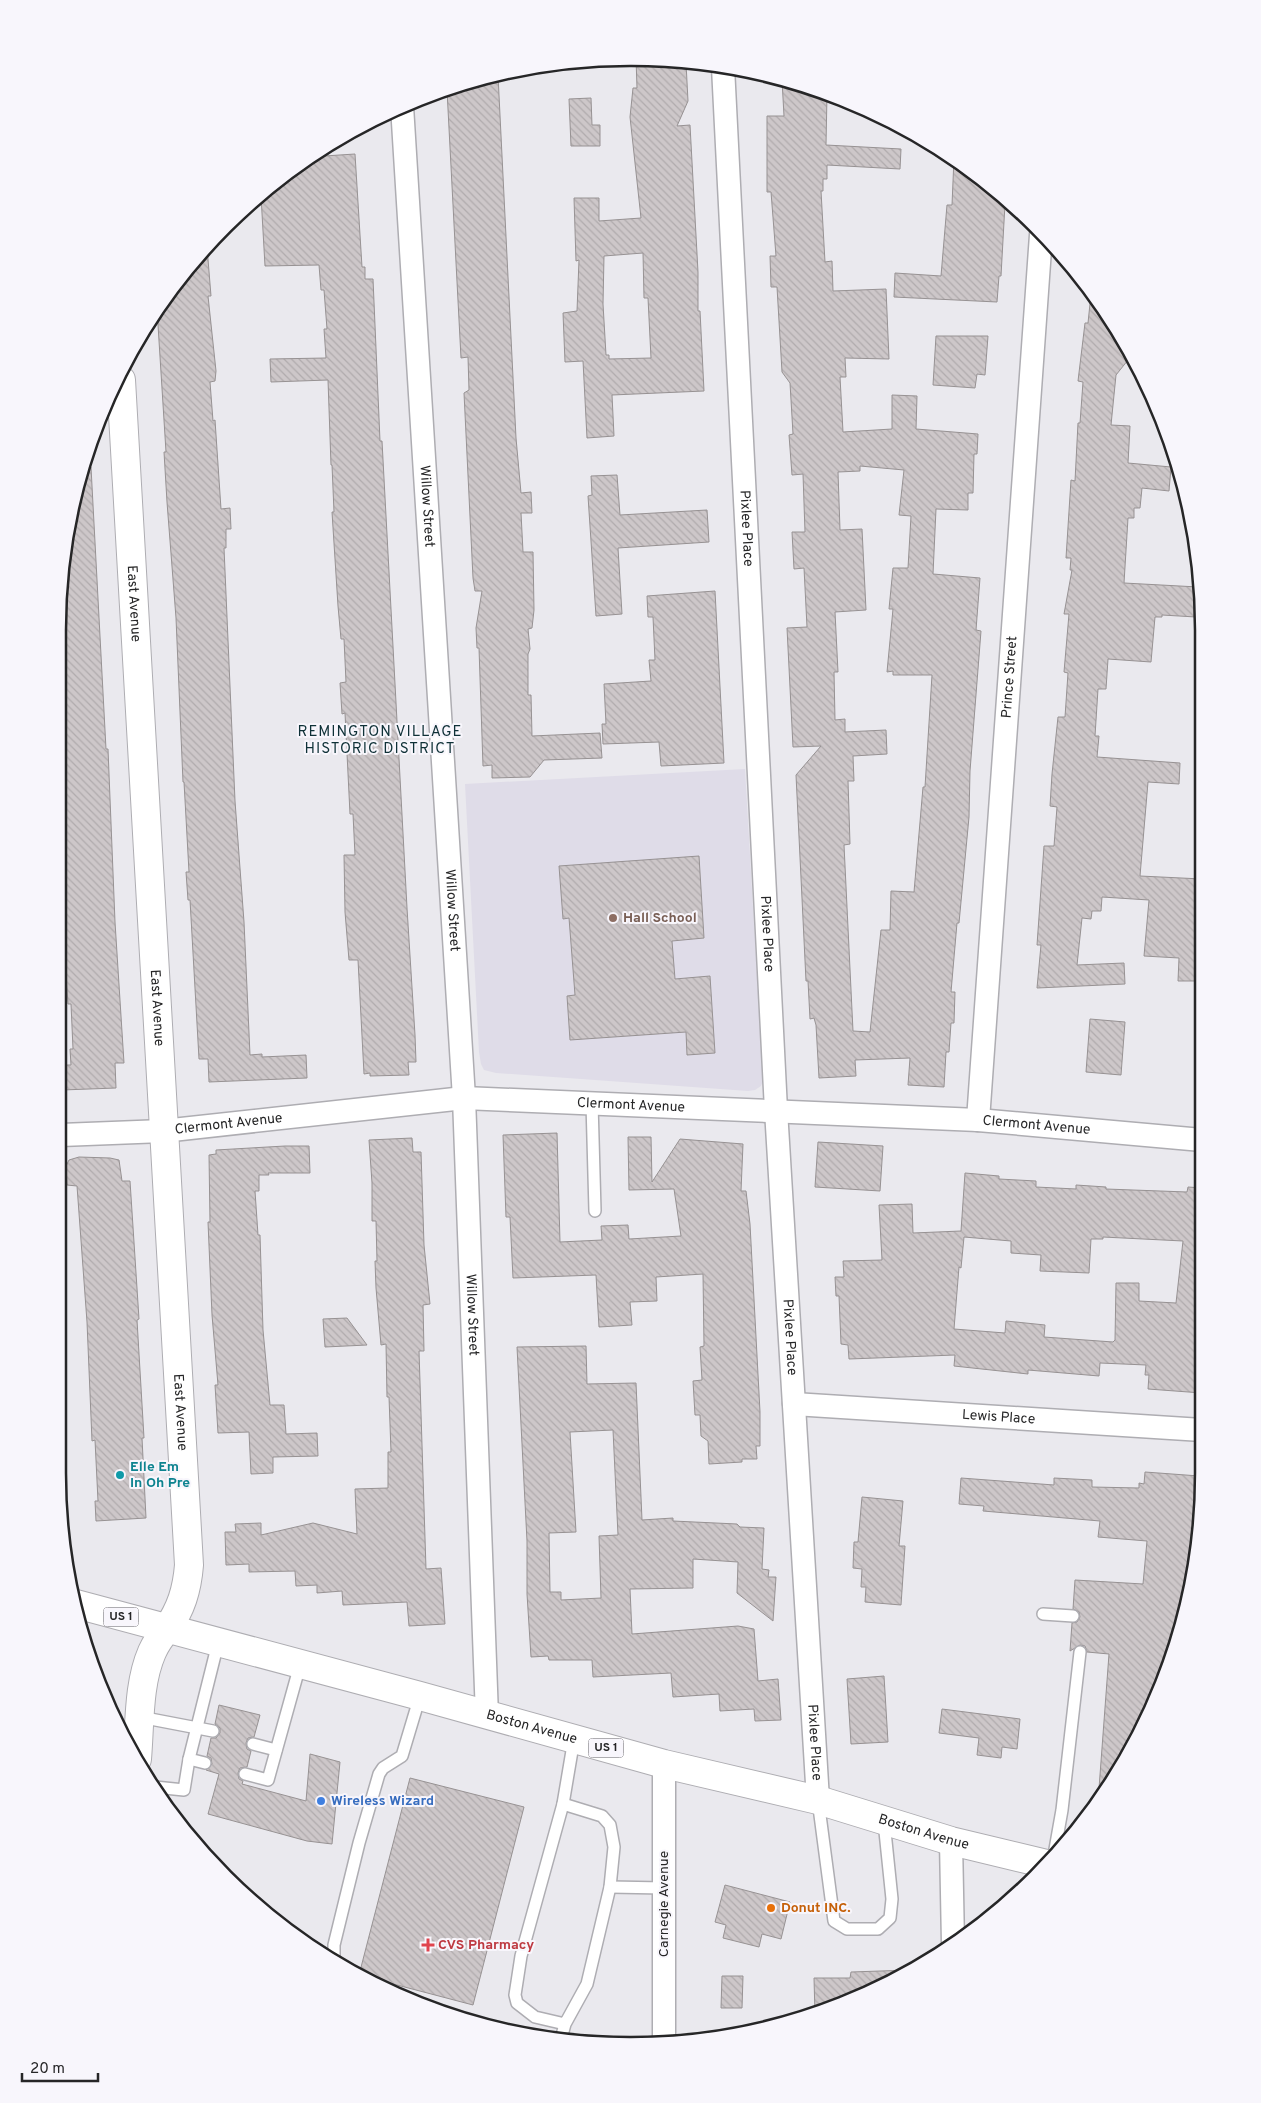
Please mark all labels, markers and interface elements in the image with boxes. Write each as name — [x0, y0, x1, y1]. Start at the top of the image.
street label: Willow Street — [416, 465, 438, 548]
street label: Pixlee Place — [736, 490, 757, 567]
street label: East Avenue — [123, 565, 145, 643]
street label: Prince Street — [998, 635, 1021, 719]
district label: REMINGTON VILLAGE HISTORIC DISTRICT — [297, 723, 463, 759]
street label: Willow Street — [441, 869, 463, 952]
street label: Pixlee Place — [757, 895, 777, 973]
place label: Hall School — [623, 910, 697, 927]
marker: Hall School — [607, 912, 619, 924]
street label: East Avenue — [146, 969, 168, 1047]
street label: Clermont Avenue — [577, 1094, 685, 1116]
street label: Clermont Avenue — [174, 1109, 283, 1138]
street label: Clermont Avenue — [982, 1112, 1091, 1138]
street label: Willow Street — [462, 1273, 482, 1356]
street label: Pixlee Place — [779, 1298, 801, 1376]
street label: East Avenue — [170, 1373, 191, 1451]
street label: Lewis Place — [961, 1406, 1036, 1428]
place label: Elle Em In Oh Pre — [130, 1459, 190, 1492]
marker: Elle Em In Oh Pre — [114, 1469, 126, 1481]
road number: US 1 — [104, 1608, 138, 1626]
street label: Pixlee Place — [804, 1704, 825, 1781]
street label: Boston Avenue — [484, 1706, 579, 1748]
road number: US 1 — [588, 1739, 624, 1758]
place label: Wireless Wizard — [331, 1793, 434, 1810]
marker: Wireless Wizard — [315, 1795, 327, 1807]
street label: Boston Avenue — [876, 1811, 971, 1854]
street label: Carnegie Avenue — [656, 1851, 673, 1957]
place label: Donut INC. — [781, 1900, 851, 1917]
marker: Donut INC. — [765, 1902, 777, 1914]
place label: CVS Pharmacy — [438, 1937, 534, 1954]
marker: CVS Pharmacy — [422, 1939, 434, 1951]
scale bar — [22, 2050, 99, 2082]
text: 20 m — [30, 2060, 65, 2079]

